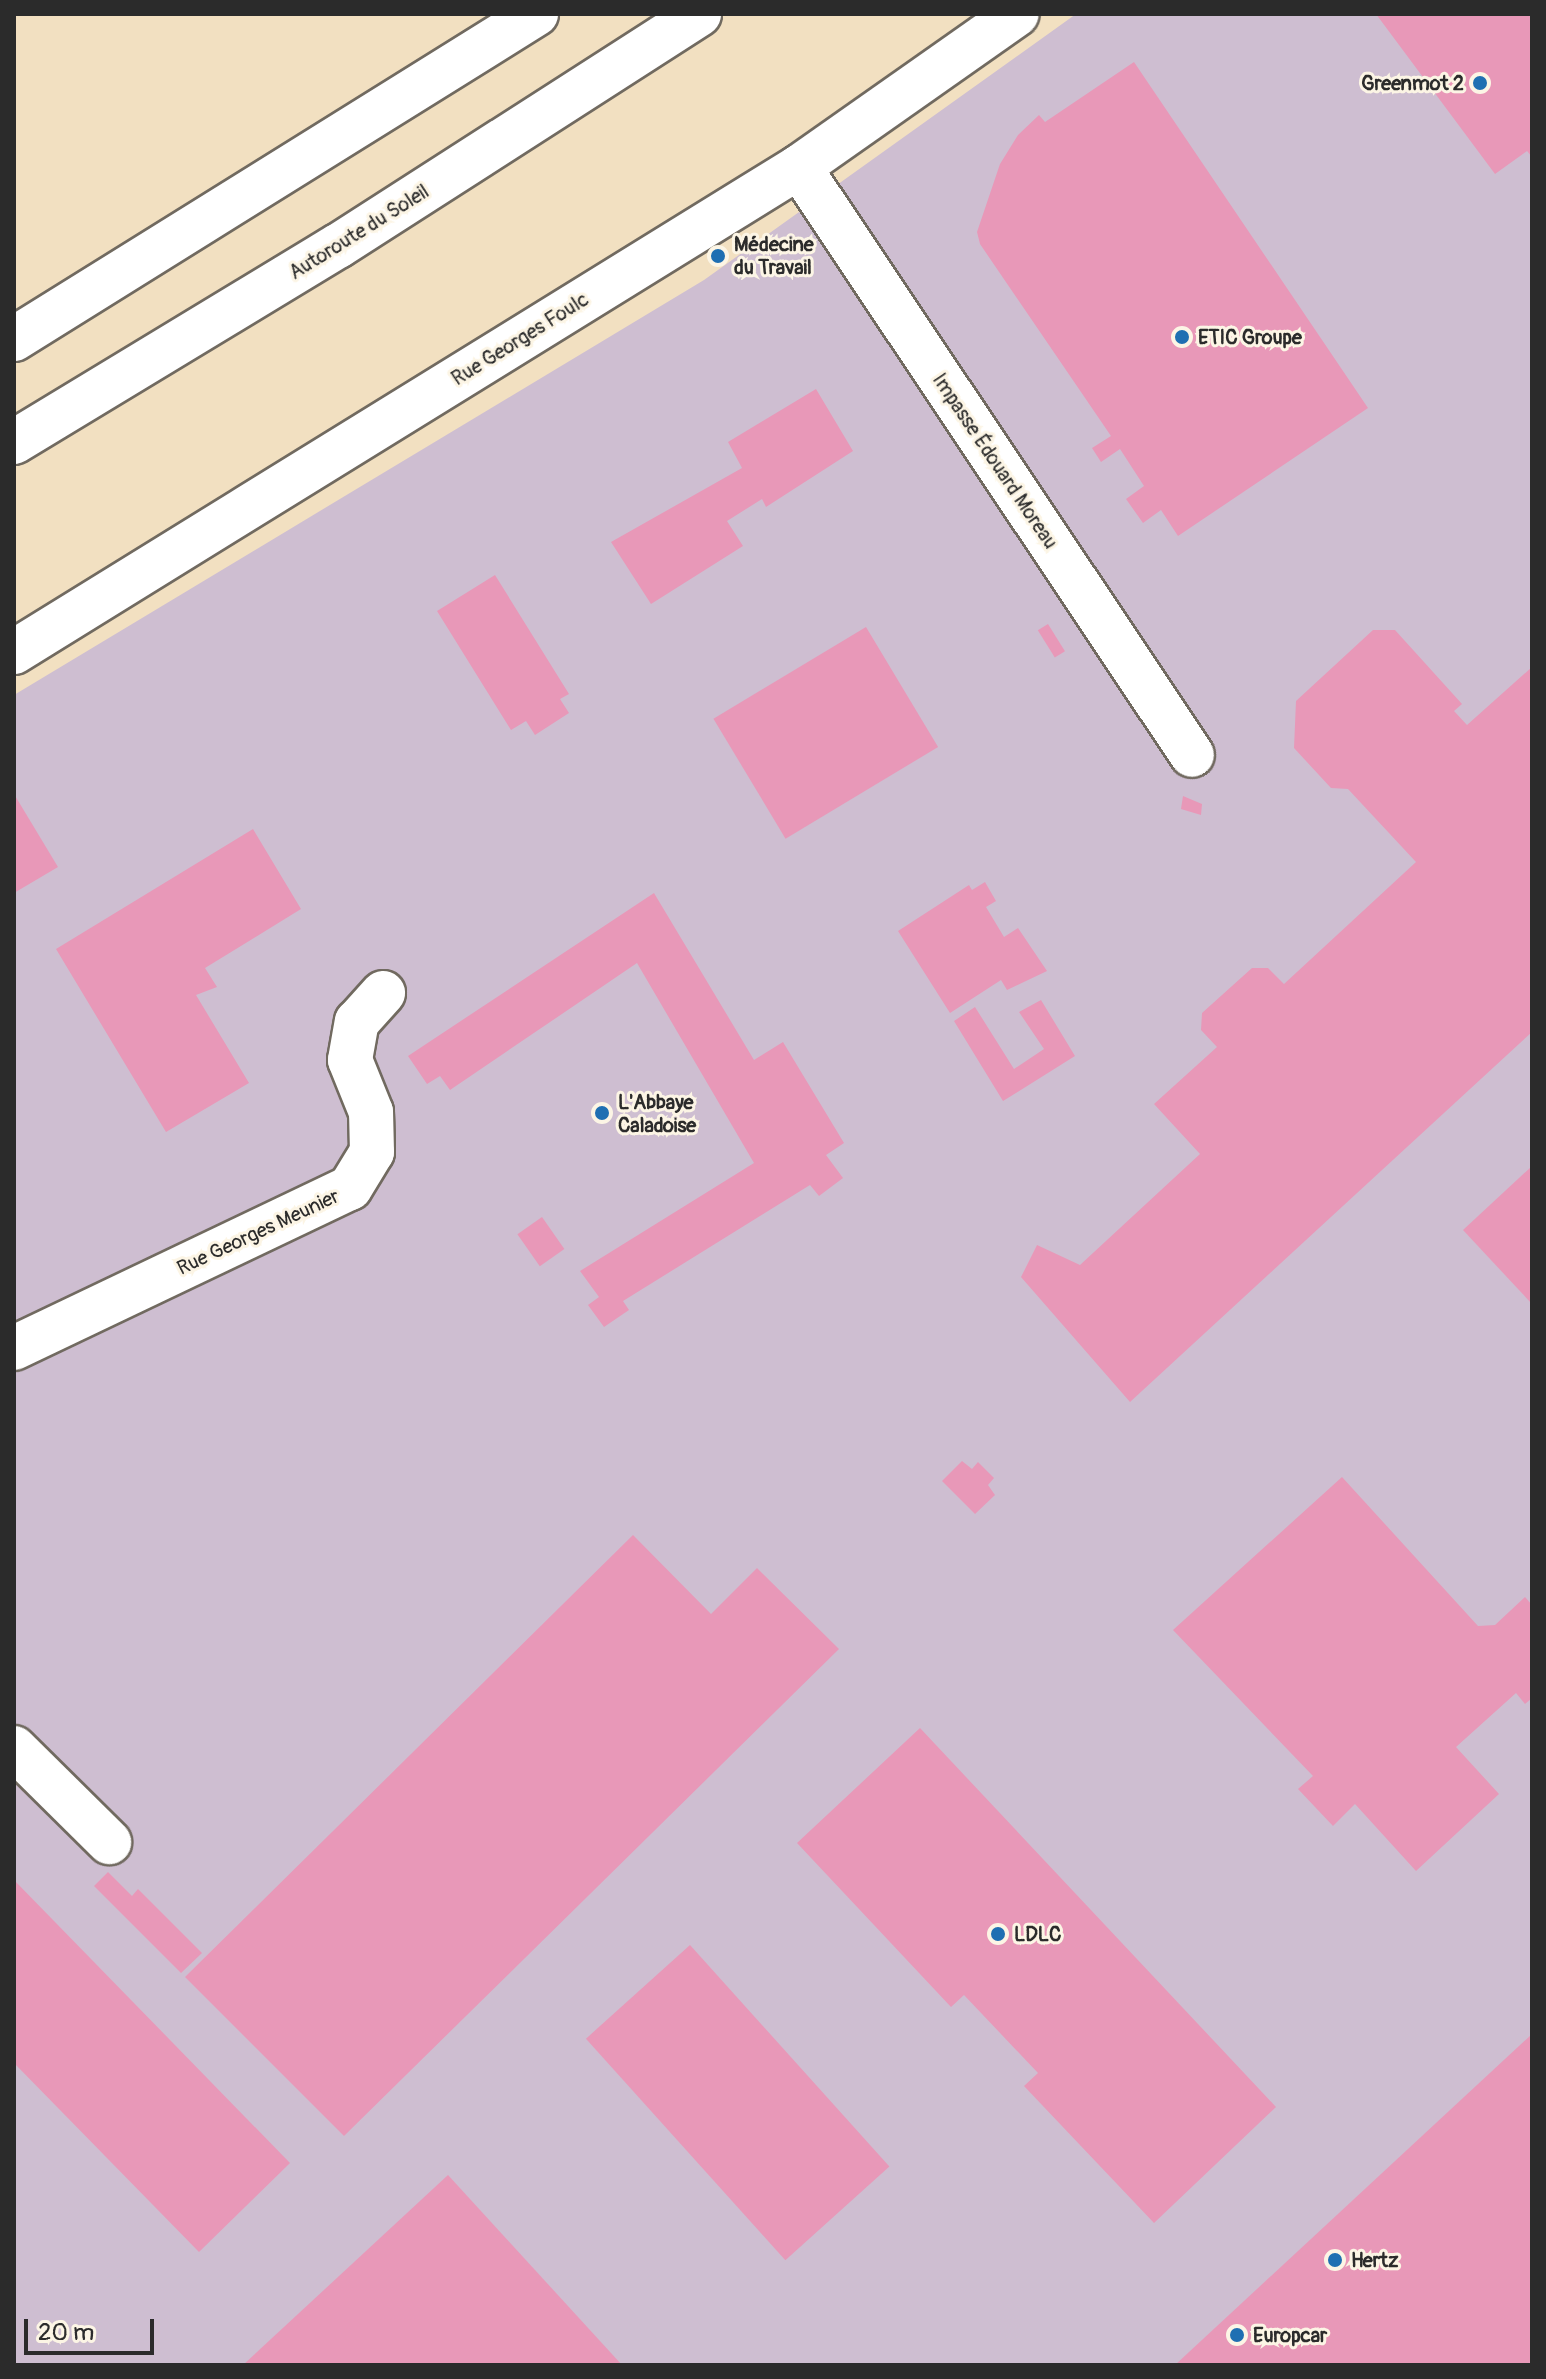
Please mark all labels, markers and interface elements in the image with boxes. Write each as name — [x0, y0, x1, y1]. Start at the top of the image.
place label: Greenmot 2 — [1361, 71, 1464, 95]
marker: Greenmot 2 — [1471, 74, 1489, 92]
street label: Autoroute du Soleil — [285, 179, 433, 285]
place label: Médecine du Travail — [734, 232, 814, 279]
marker: Médecine du Travail — [709, 247, 727, 265]
street label: Rue Georges Foulc — [447, 287, 593, 391]
place label: ETIC Groupe — [1198, 325, 1302, 349]
marker: ETIC Groupe — [1173, 328, 1191, 346]
street label: Impasse Édouard Moreau — [927, 369, 1063, 553]
place label: L'Abbaye Caladoise — [618, 1090, 696, 1137]
marker: L'Abbaye Caladoise — [593, 1104, 611, 1122]
street label: Rue Georges Meunier — [173, 1184, 343, 1280]
place label: LDLC — [1014, 1922, 1061, 1946]
marker: LDLC — [989, 1925, 1007, 1943]
place label: Hertz — [1351, 2248, 1398, 2272]
marker: Hertz — [1326, 2251, 1344, 2269]
scale bar — [28, 2303, 158, 2353]
text: 20 m — [38, 2318, 94, 2347]
place label: Europcar — [1253, 2323, 1327, 2347]
marker: Europcar — [1228, 2326, 1246, 2344]

